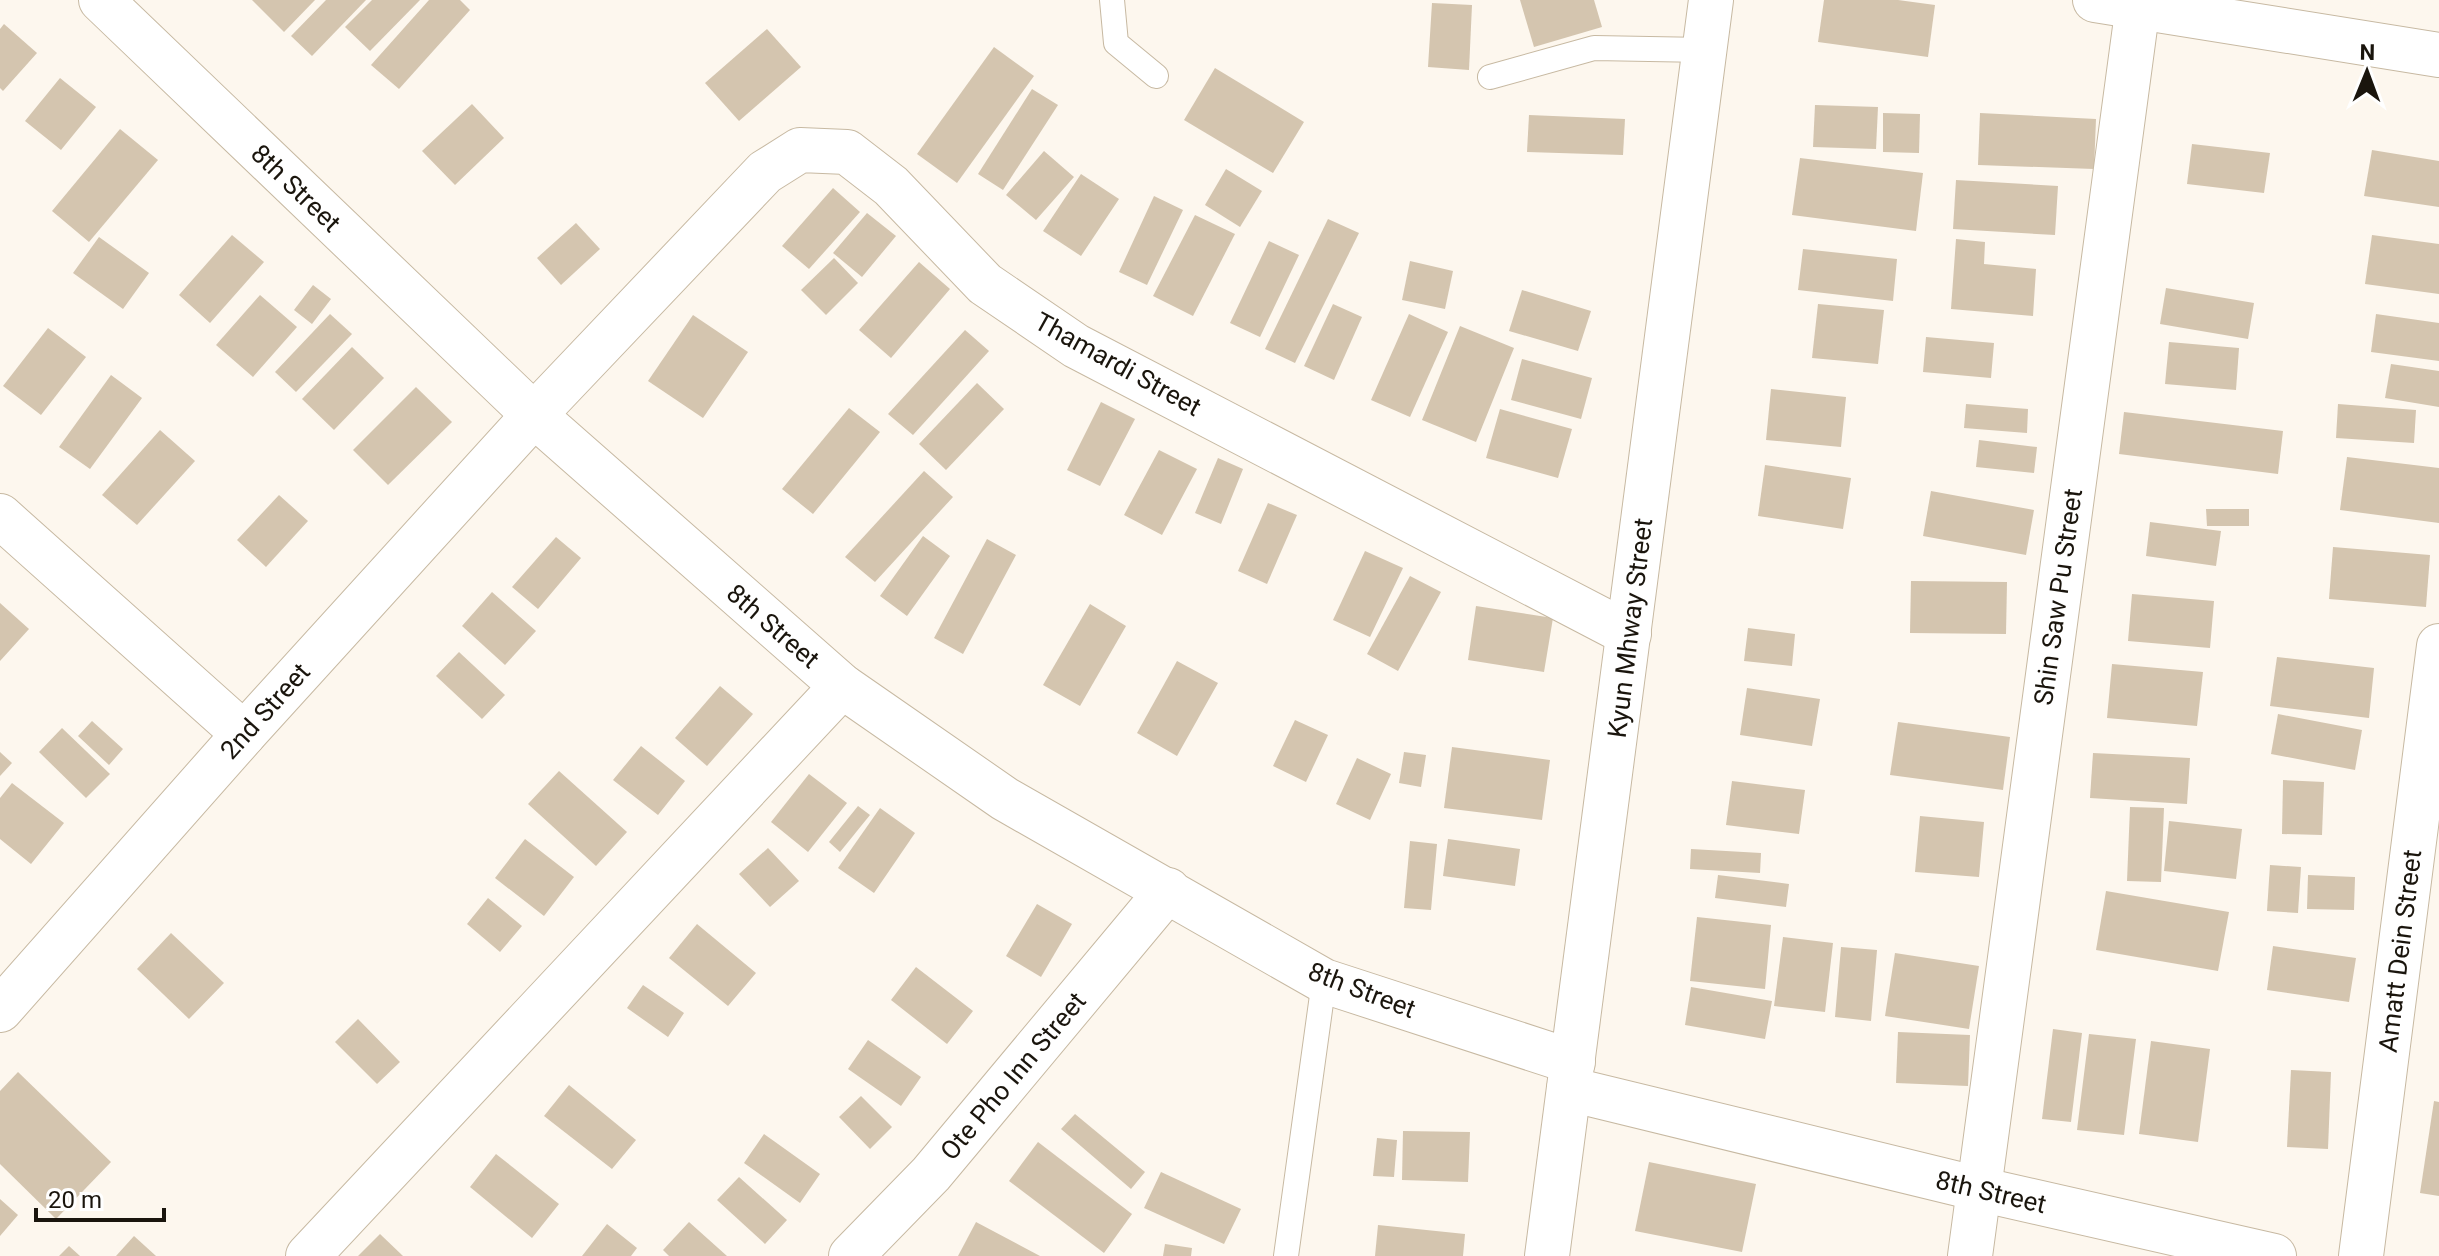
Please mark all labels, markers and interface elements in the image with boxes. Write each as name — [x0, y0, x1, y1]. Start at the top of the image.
north arrow — [2327, 32, 2407, 112]
text: N — [2359, 40, 2375, 65]
street label: 8th Street — [245, 138, 347, 238]
street label: Thamardi Street — [1030, 306, 1206, 422]
street label: Shin Saw Pu Street — [2028, 487, 2088, 707]
street label: Kyun Mhway Street — [1602, 516, 1658, 740]
street label: 8th Street — [721, 578, 825, 674]
street label: 2nd Street — [214, 657, 316, 765]
street label: Amatt Dein Street — [2373, 848, 2427, 1054]
street label: 8th Street — [1304, 956, 1420, 1024]
street label: Ote Pho Inn Street — [934, 986, 1092, 1166]
street label: 8th Street — [1933, 1165, 2049, 1219]
scale bar — [36, 1172, 164, 1222]
text: 20 m — [48, 1186, 102, 1214]

